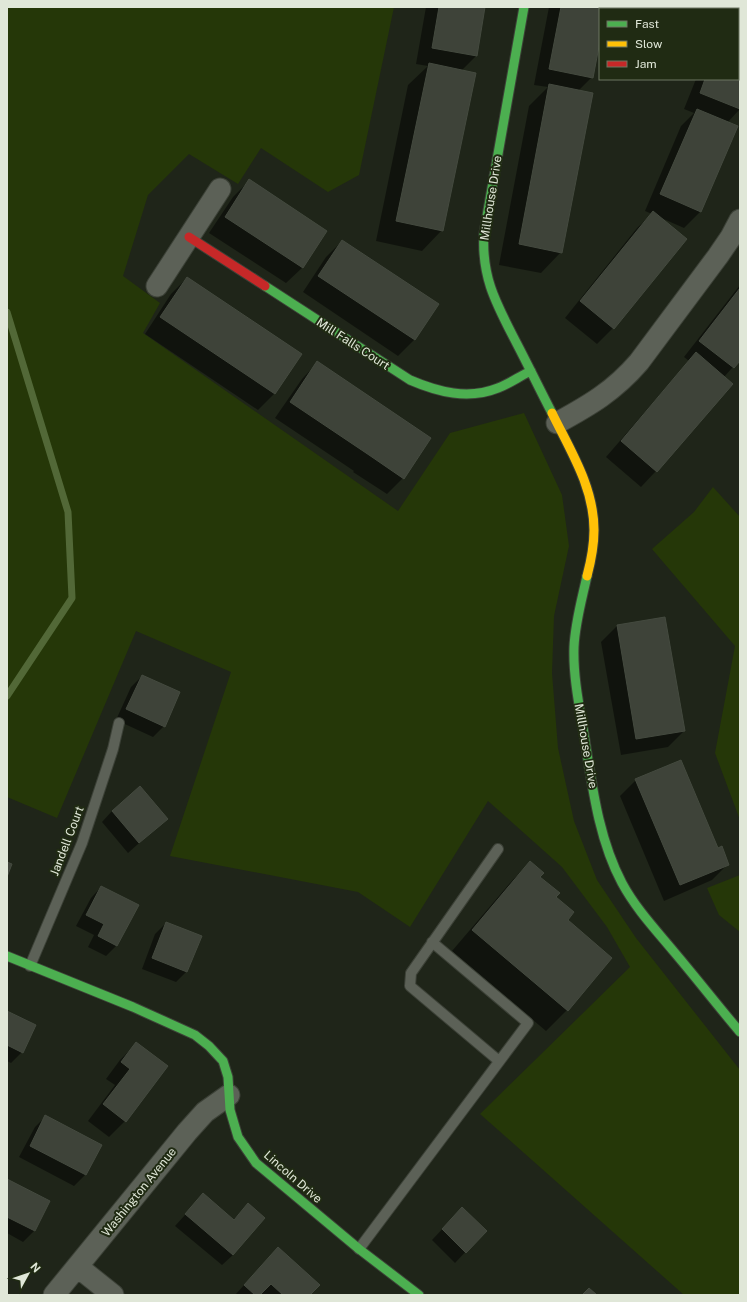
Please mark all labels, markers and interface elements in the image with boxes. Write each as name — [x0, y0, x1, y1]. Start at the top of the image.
legend — [599, 8, 739, 80]
text: Fast — [635, 17, 660, 31]
text: Slow — [635, 37, 663, 51]
text: Jam — [635, 57, 657, 71]
street label: Millhouse Drive — [477, 154, 505, 241]
street label: Mill Falls Court — [314, 315, 392, 373]
street label: Millhouse Drive — [572, 703, 600, 790]
street label: Jandell Court — [47, 804, 87, 878]
street label: Washington Avenue — [99, 1145, 179, 1239]
street label: Lincoln Drive — [261, 1148, 325, 1206]
north arrow — [8, 1254, 48, 1294]
text: N — [28, 1260, 43, 1275]

